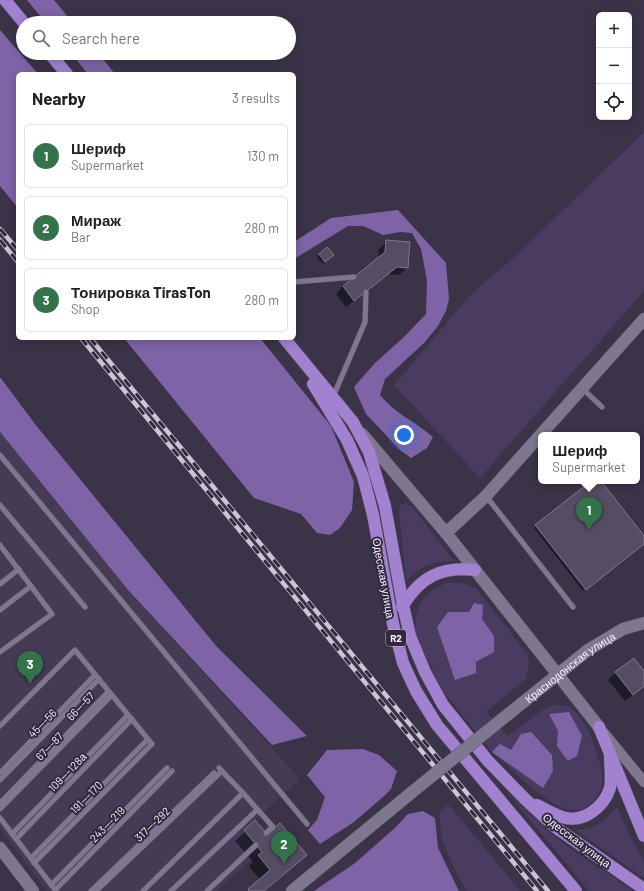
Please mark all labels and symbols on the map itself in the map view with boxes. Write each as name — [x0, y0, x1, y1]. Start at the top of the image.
your location — [394, 425, 414, 445]
pin: 1 — [576, 497, 602, 530]
street label: Одесская улица — [371, 537, 398, 620]
street label: Краснодонская улица — [522, 628, 618, 705]
road number: R2 — [386, 630, 406, 646]
pin: 3 — [17, 651, 43, 684]
street label: 66---57 — [63, 689, 97, 723]
street label: 45---56 — [25, 706, 59, 740]
street label: 67---87 — [33, 729, 65, 763]
street label: 109---128а — [45, 749, 89, 794]
street label: 191---170 — [67, 778, 105, 816]
street label: 243---219 — [87, 803, 127, 845]
street label: 317---292 — [132, 804, 172, 844]
street label: Одесская улица — [541, 810, 614, 870]
pin: 2 — [271, 831, 297, 864]

